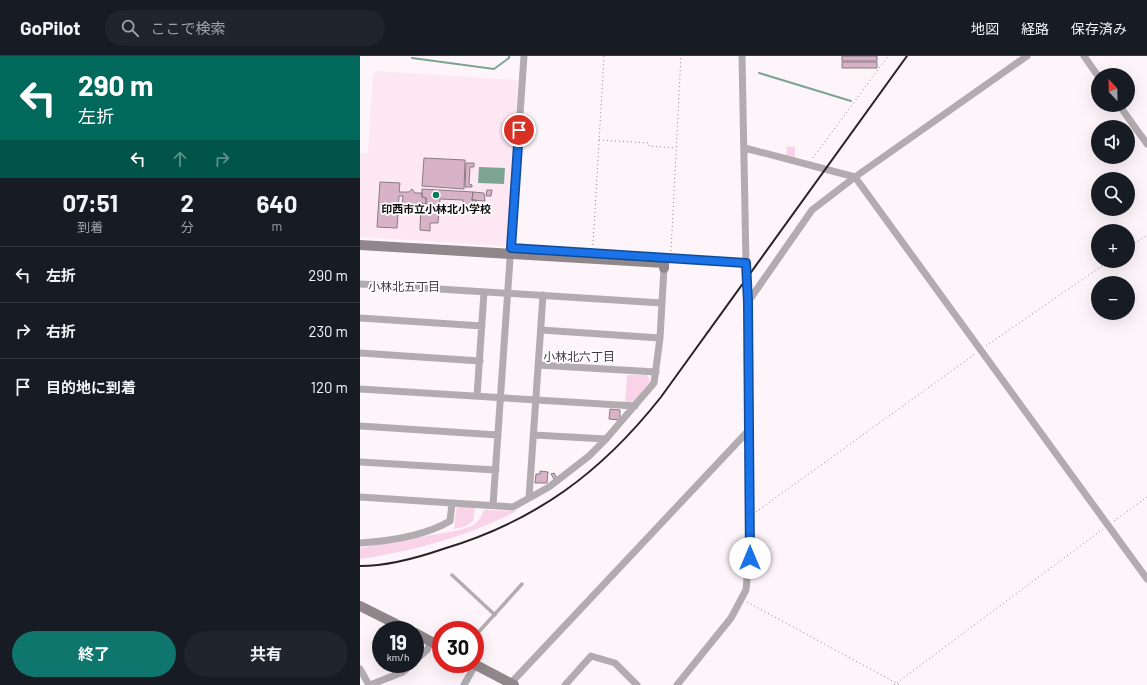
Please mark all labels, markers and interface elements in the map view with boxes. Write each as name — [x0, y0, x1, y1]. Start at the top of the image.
search box — [105, 10, 385, 46]
text: GoPilot — [20, 16, 81, 39]
icon: search — [119, 17, 141, 39]
text: ここで検索 — [151, 19, 226, 37]
text: 地図 — [971, 20, 999, 37]
text: 経路 — [1021, 20, 1049, 37]
text: 保存済み — [1071, 20, 1127, 37]
text: 290 m — [78, 68, 154, 102]
north arrow — [1091, 68, 1135, 112]
map controls — [1091, 68, 1135, 320]
icon: left — [12, 72, 64, 124]
text: 左折 — [78, 105, 114, 127]
pin — [502, 113, 536, 147]
icon: arrive — [508, 119, 530, 141]
button: sound — [1091, 120, 1135, 164]
icon: left — [127, 148, 149, 170]
icon: ahead — [169, 148, 191, 170]
icon: right — [211, 148, 233, 170]
button: search — [1091, 172, 1135, 216]
text: 07:51 — [62, 188, 118, 217]
text: 2 — [180, 188, 194, 217]
text: 640 — [256, 189, 298, 218]
marker: 印西市立小林北小学校 — [431, 190, 441, 200]
place label: 印西市立小林北小学校 — [381, 202, 491, 215]
text: m — [272, 218, 282, 234]
text: 到着 — [77, 219, 103, 235]
text: 分 — [181, 219, 194, 235]
button: + — [1091, 224, 1135, 268]
icon: left — [12, 264, 34, 286]
text: 左折 — [46, 266, 76, 284]
text: 290 m — [308, 266, 348, 284]
button: − — [1091, 276, 1135, 320]
district label: 小林北五丁目 — [368, 279, 440, 293]
icon: right — [12, 320, 34, 342]
text: 右折 — [46, 322, 76, 340]
text: 230 m — [308, 322, 348, 340]
district label: 小林北六丁目 — [543, 349, 615, 363]
icon: arrive — [12, 376, 34, 398]
text: 目的地に到着 — [46, 378, 136, 396]
text: 120 m — [311, 378, 348, 396]
position arrow — [729, 537, 771, 579]
speed limit sign: 30 — [432, 621, 484, 673]
text: 19 — [389, 630, 407, 654]
button: 終了 — [12, 631, 176, 677]
button: 共有 — [184, 631, 348, 677]
text: km/h — [387, 651, 409, 663]

